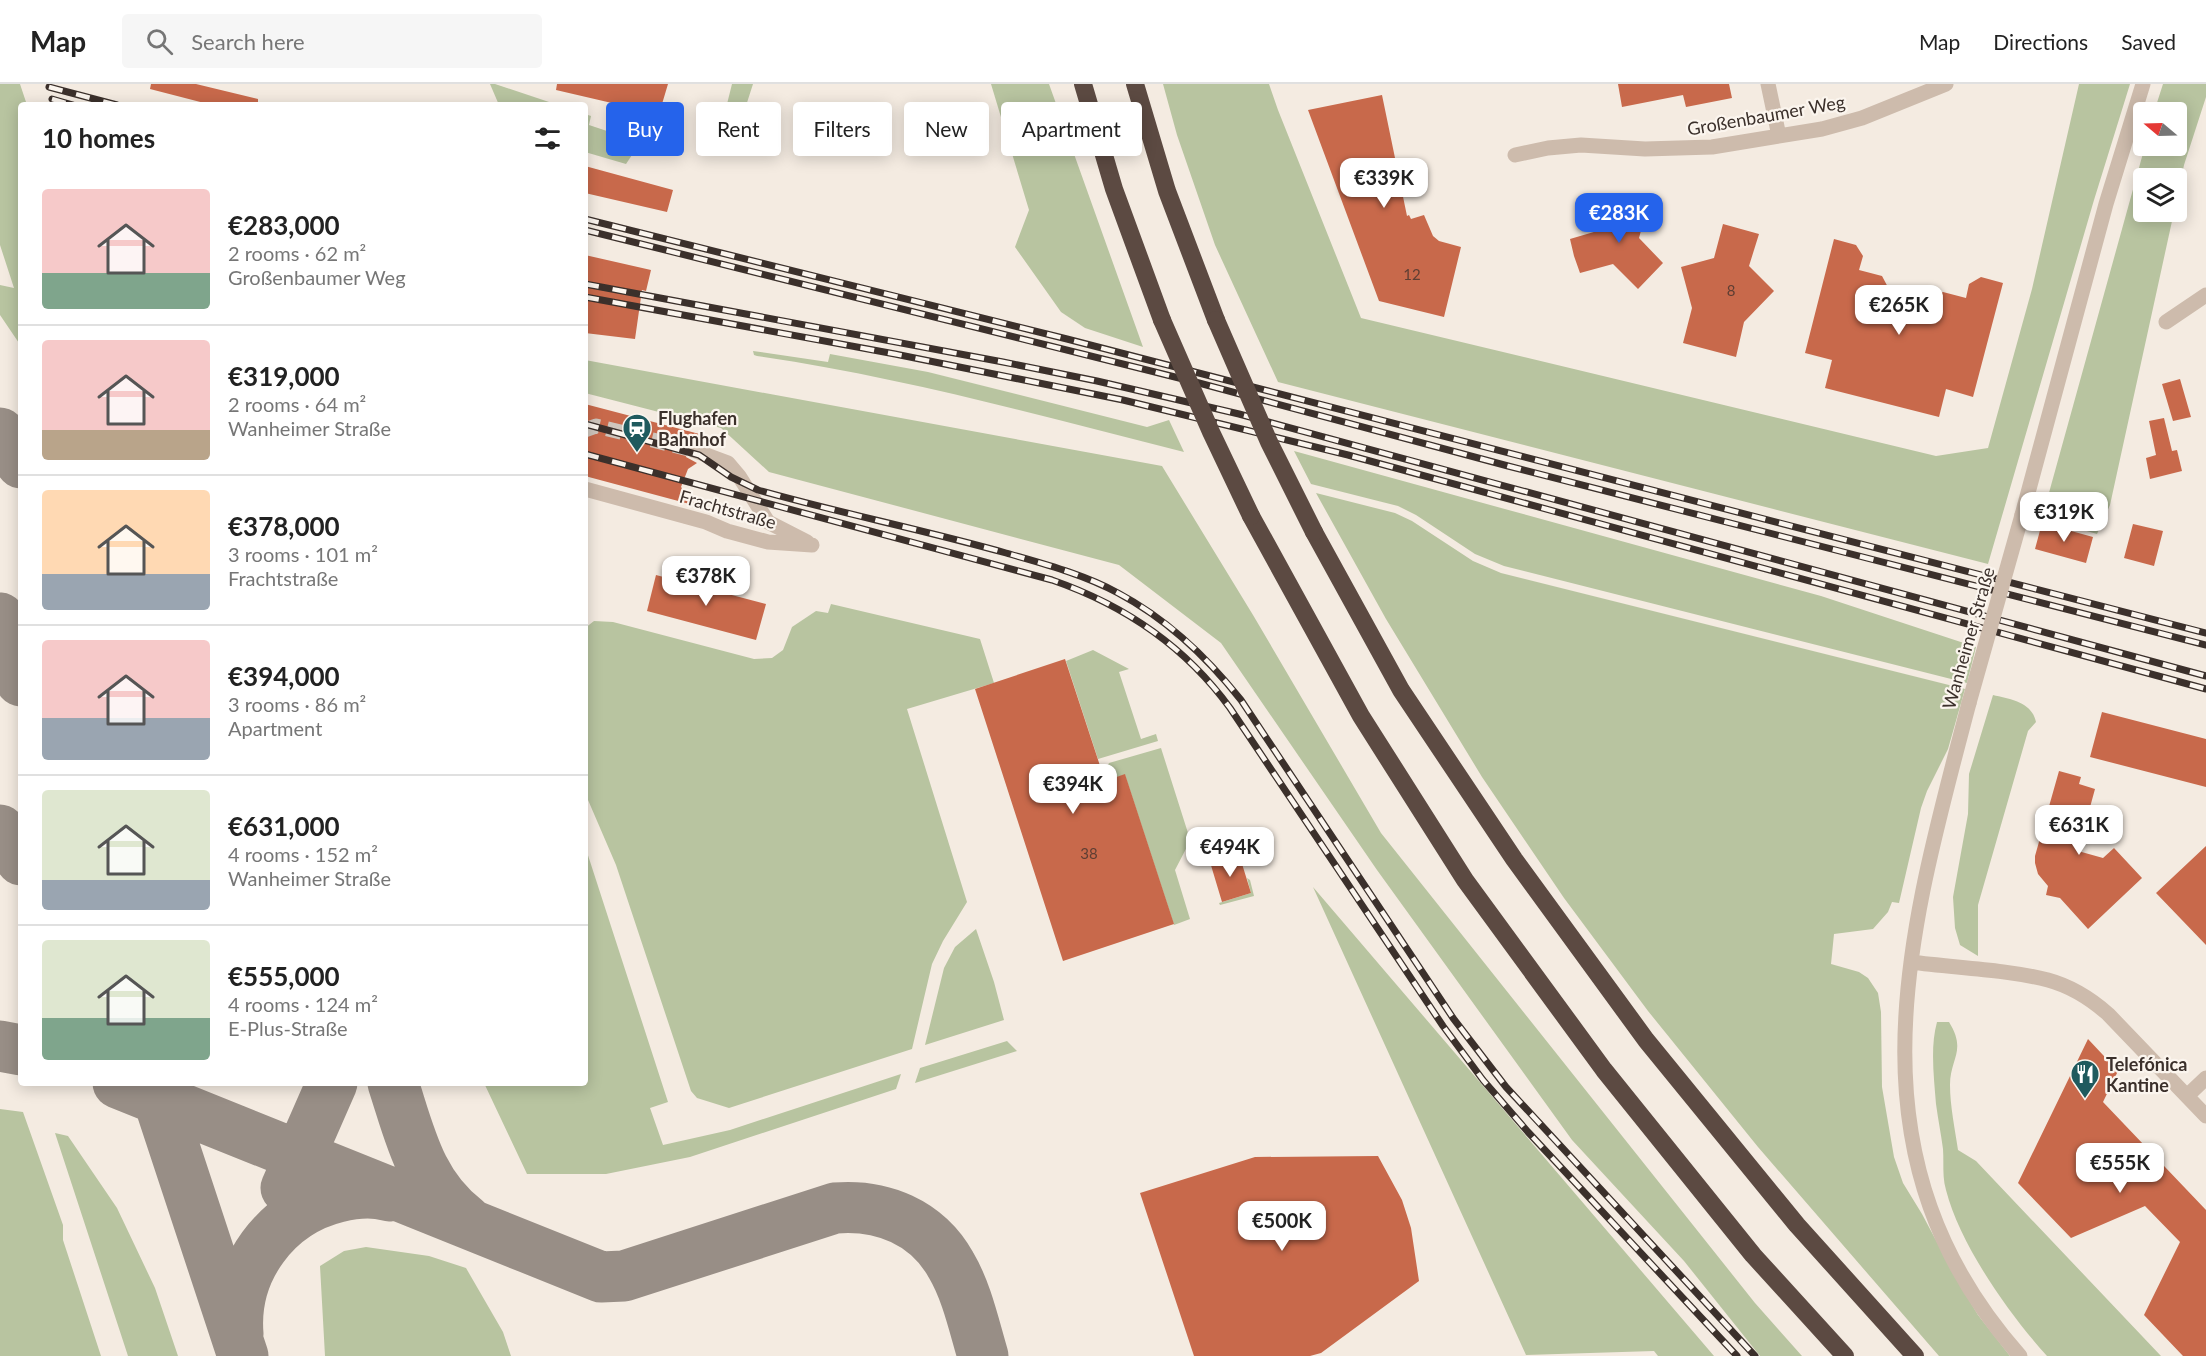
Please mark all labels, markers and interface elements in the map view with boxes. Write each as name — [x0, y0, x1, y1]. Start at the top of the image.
search box — [122, 14, 542, 68]
text: Map — [30, 24, 86, 58]
icon: search — [143, 25, 176, 58]
text: Search here — [191, 28, 305, 55]
text: Map — [1919, 29, 1960, 54]
text: Directions — [1993, 29, 2088, 54]
text: Saved — [2121, 29, 2176, 54]
street label: Großenbaumer Weg — [1685, 90, 1847, 140]
chip: Buy — [606, 102, 684, 156]
chip: Rent — [696, 102, 781, 156]
chip: Filters — [793, 102, 892, 156]
chip: New — [904, 102, 989, 156]
chip: Apartment — [1001, 102, 1142, 156]
north arrow — [2133, 102, 2187, 156]
map controls — [2133, 102, 2187, 222]
text: 10 homes — [42, 122, 155, 154]
icon: filters — [531, 122, 564, 155]
pin: €339K — [1342, 158, 1426, 209]
text: €339K — [1354, 165, 1414, 189]
button: layers — [2133, 168, 2187, 222]
pin: €283K — [1577, 193, 1661, 244]
text: €283K — [1589, 200, 1649, 224]
text: €283,000 — [228, 209, 340, 241]
icon: home — [90, 213, 162, 285]
text: 2 rooms · 62 m² — [228, 241, 366, 265]
text: Großenbaumer Weg — [228, 265, 406, 289]
house number: 12 — [1403, 265, 1421, 283]
house number: 8 — [1727, 281, 1735, 299]
pin: €265K — [1857, 285, 1941, 336]
text: €265K — [1869, 292, 1929, 316]
text: €319,000 — [228, 360, 340, 392]
icon: home — [90, 364, 162, 436]
text: 2 rooms · 64 m² — [228, 392, 366, 416]
place label: Flughafen Bahnhof — [658, 407, 737, 450]
station icon: Flughafen Bahnhof — [621, 412, 653, 454]
text: Wanheimer Straße — [228, 416, 391, 440]
street label: Frachtstraße — [677, 485, 779, 533]
pin: €319K — [2022, 492, 2106, 543]
text: €319K — [2034, 499, 2094, 523]
text: €378,000 — [228, 510, 340, 542]
icon: home — [90, 514, 162, 586]
text: 3 rooms · 101 m² — [228, 542, 378, 566]
pin: €378K — [664, 556, 748, 607]
text: €378K — [676, 563, 736, 587]
street label: Wanheimer Straße — [1937, 564, 1999, 712]
text: Frachtstraße — [228, 566, 338, 590]
text: €394,000 — [228, 660, 340, 692]
icon: home — [90, 664, 162, 736]
text: 3 rooms · 86 m² — [228, 692, 366, 716]
text: Apartment — [228, 716, 322, 740]
pin: €394K — [1031, 764, 1115, 815]
text: €394K — [1043, 771, 1103, 795]
pin: €631K — [2037, 805, 2121, 856]
text: €631,000 — [228, 810, 340, 842]
text: €631K — [2049, 812, 2109, 836]
icon: home — [90, 814, 162, 886]
pin: €494K — [1188, 827, 1272, 878]
text: €494K — [1200, 834, 1260, 858]
text: 4 rooms · 152 m² — [228, 842, 378, 866]
house number: 38 — [1080, 844, 1098, 862]
text: Wanheimer Straße — [228, 866, 391, 890]
text: €555,000 — [228, 960, 340, 992]
icon: home — [90, 964, 162, 1036]
text: 4 rooms · 124 m² — [228, 992, 378, 1016]
text: E-Plus-Straße — [228, 1016, 348, 1040]
place label: Telefónica Kantine — [2106, 1053, 2187, 1096]
restaurant icon: Telefónica Kantine — [2069, 1058, 2101, 1100]
pin: €555K — [2078, 1143, 2162, 1194]
text: €555K — [2090, 1150, 2150, 1174]
pin: €500K — [1240, 1201, 1324, 1252]
text: €500K — [1252, 1208, 1312, 1232]

